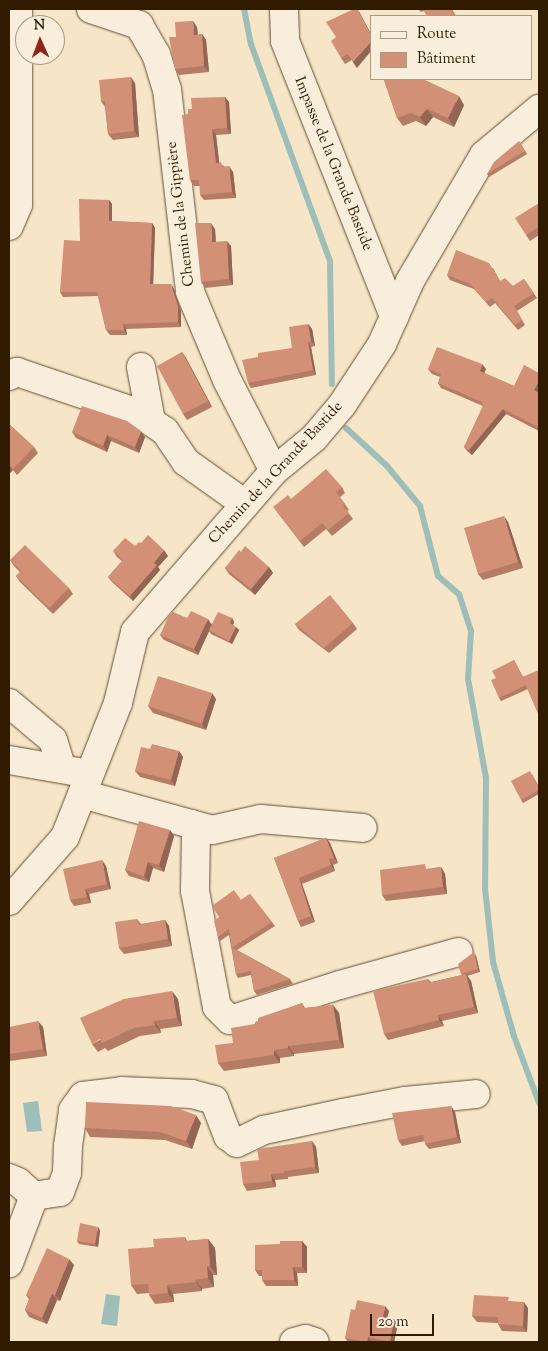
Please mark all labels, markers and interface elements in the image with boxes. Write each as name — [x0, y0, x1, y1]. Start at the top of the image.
north arrow — [15, 15, 65, 65]
legend — [370, 15, 533, 80]
text: N — [34, 16, 45, 36]
text: Route — [417, 24, 456, 45]
text: Bâtiment — [417, 49, 476, 70]
street label: Impasse de la Grande Bastide — [290, 74, 376, 254]
street label: Chemin de la Gippière — [163, 140, 199, 288]
street label: Chemin de la Grande Bastide — [205, 398, 347, 548]
scale bar — [373, 1304, 437, 1336]
text: 20 m — [378, 1312, 409, 1333]

